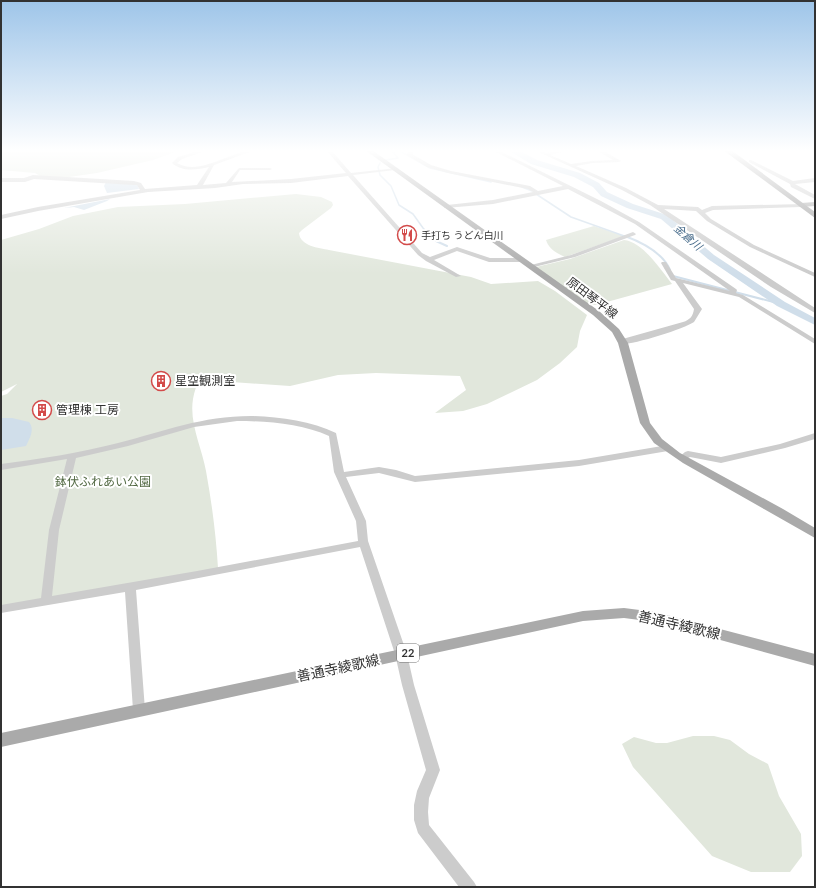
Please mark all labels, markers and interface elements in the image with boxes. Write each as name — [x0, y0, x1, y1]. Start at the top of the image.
water label: 金倉川 — [672, 221, 706, 253]
restaurant icon: 手打ち うどん白川 — [396, 224, 418, 246]
place label: 手打ち うどん白川 — [421, 229, 504, 241]
street label: 原田琴平線 — [564, 274, 621, 322]
building icon: 星空観測室 — [150, 370, 172, 392]
place label: 星空観測室 — [175, 373, 235, 388]
building icon: 管理棟 工房 — [31, 399, 53, 421]
place label: 管理棟 工房 — [56, 402, 119, 417]
park label: 鉢伏ふれあい公園 — [55, 474, 151, 489]
street label: 善通寺綾歌線 — [636, 607, 722, 642]
road number: 22 — [397, 644, 419, 662]
street label: 善通寺綾歌線 — [295, 650, 381, 685]

